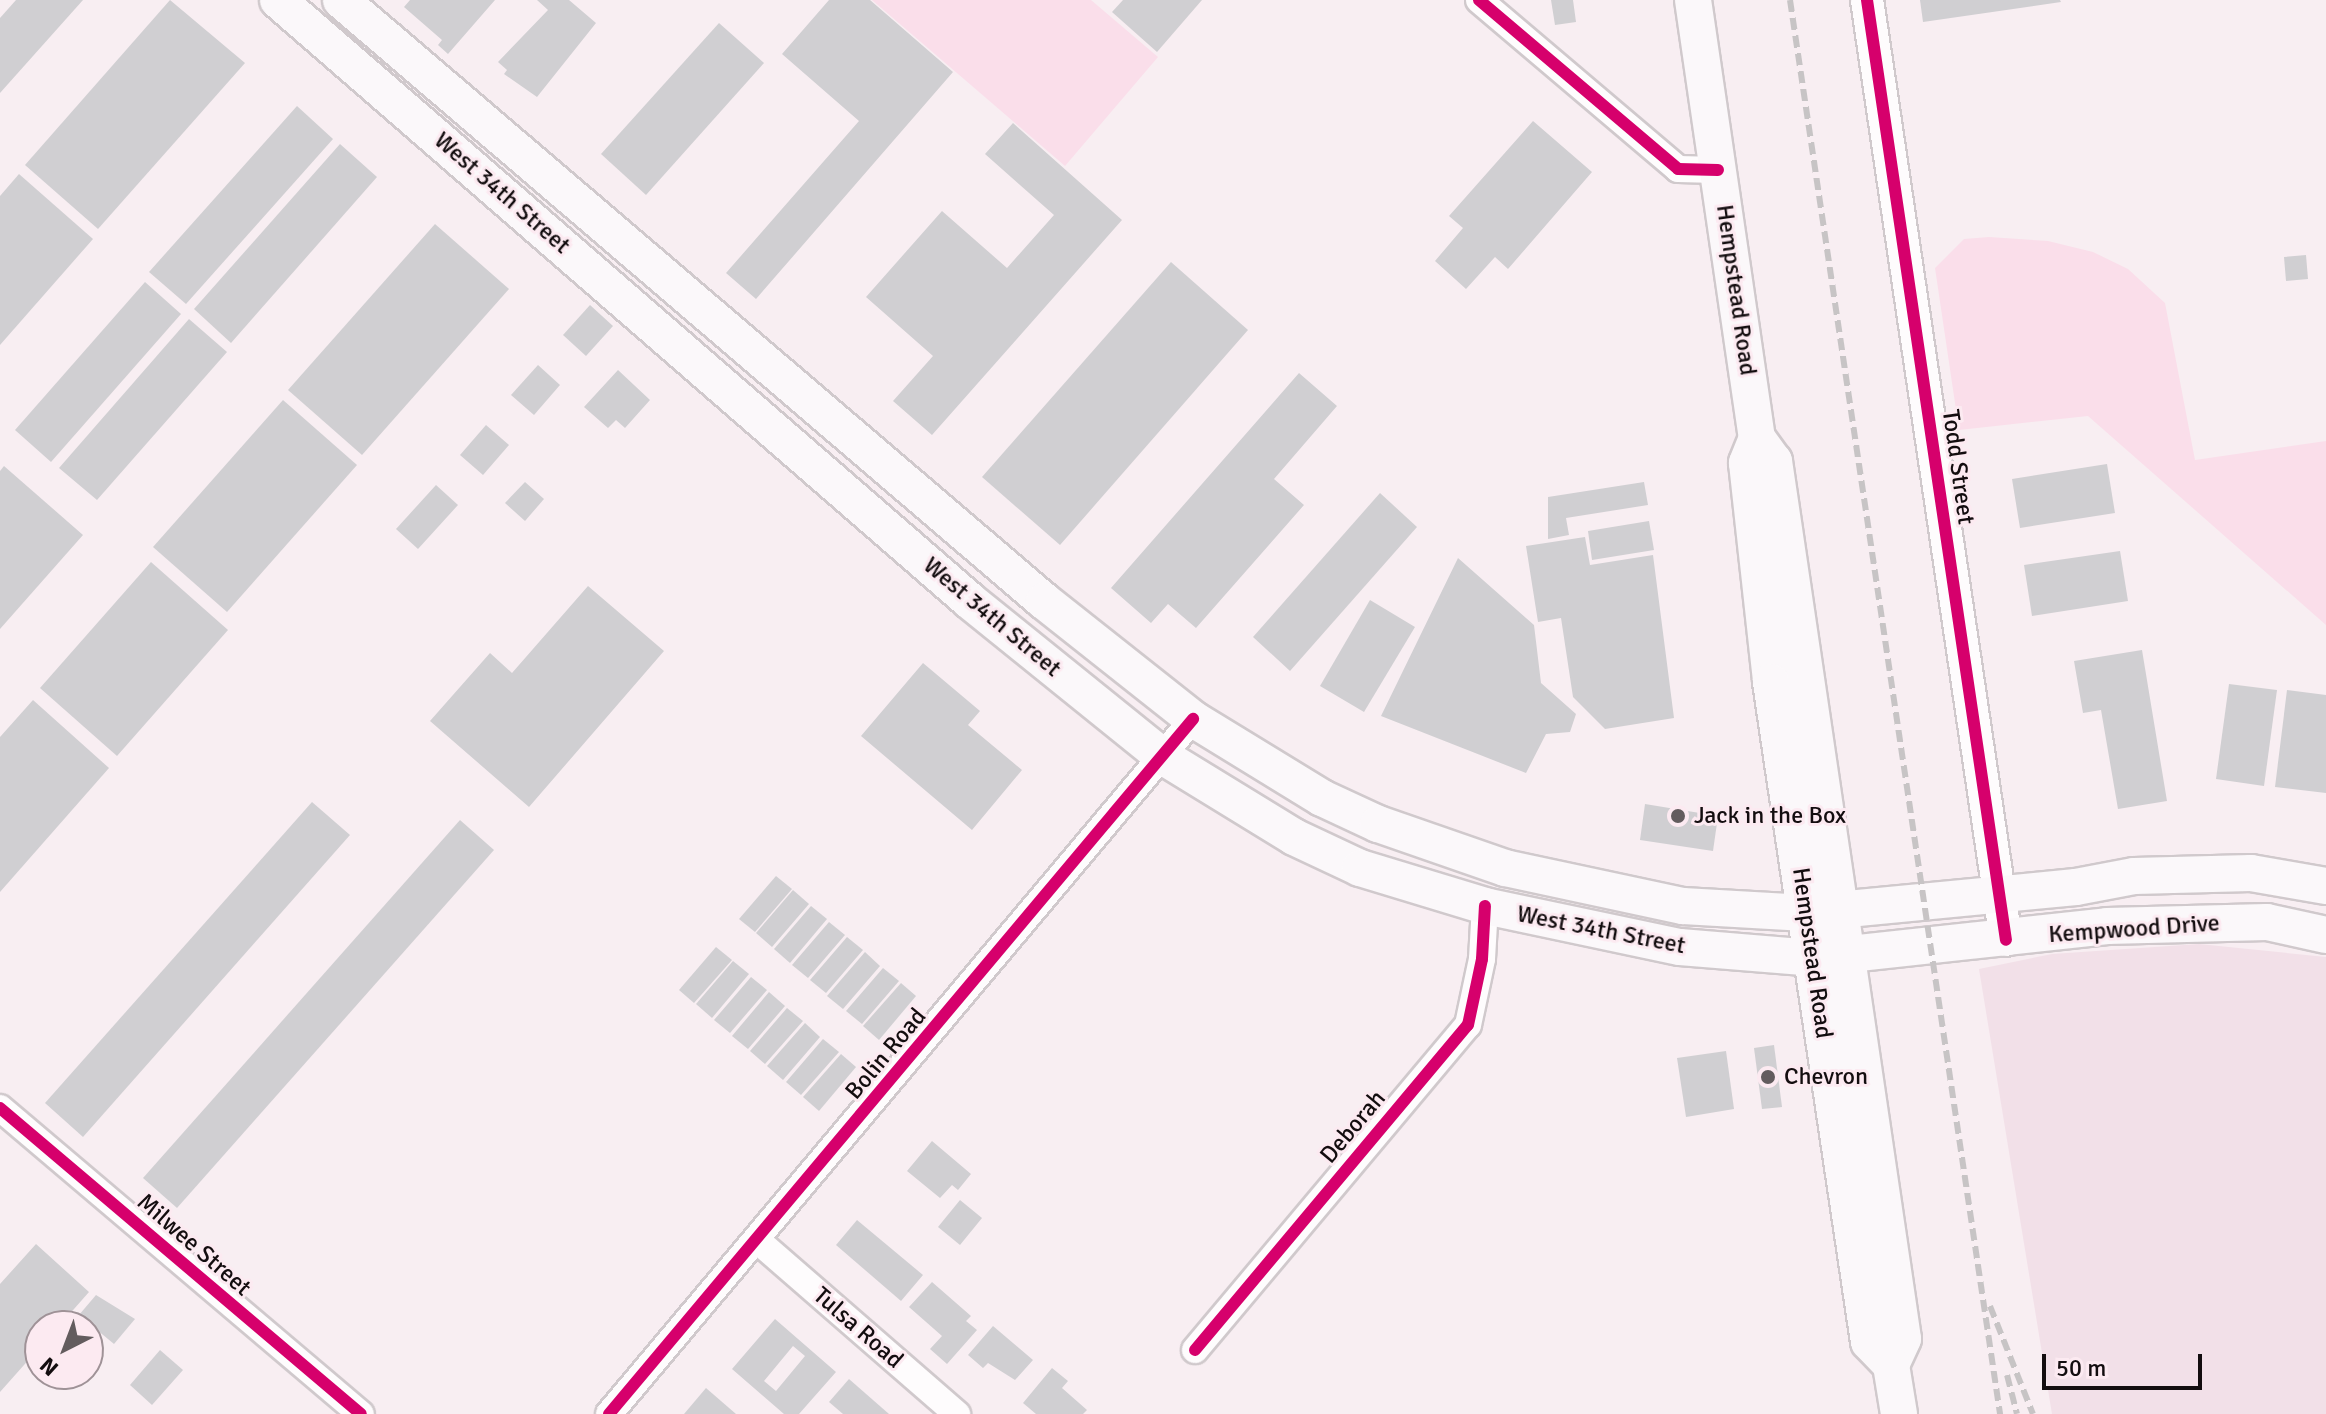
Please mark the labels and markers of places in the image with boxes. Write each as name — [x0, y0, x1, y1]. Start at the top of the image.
place label: Jack in the Box — [1694, 802, 1846, 830]
marker: Jack in the Box — [1669, 807, 1687, 825]
place label: Chevron — [1784, 1063, 1868, 1091]
marker: Chevron — [1759, 1068, 1777, 1086]

